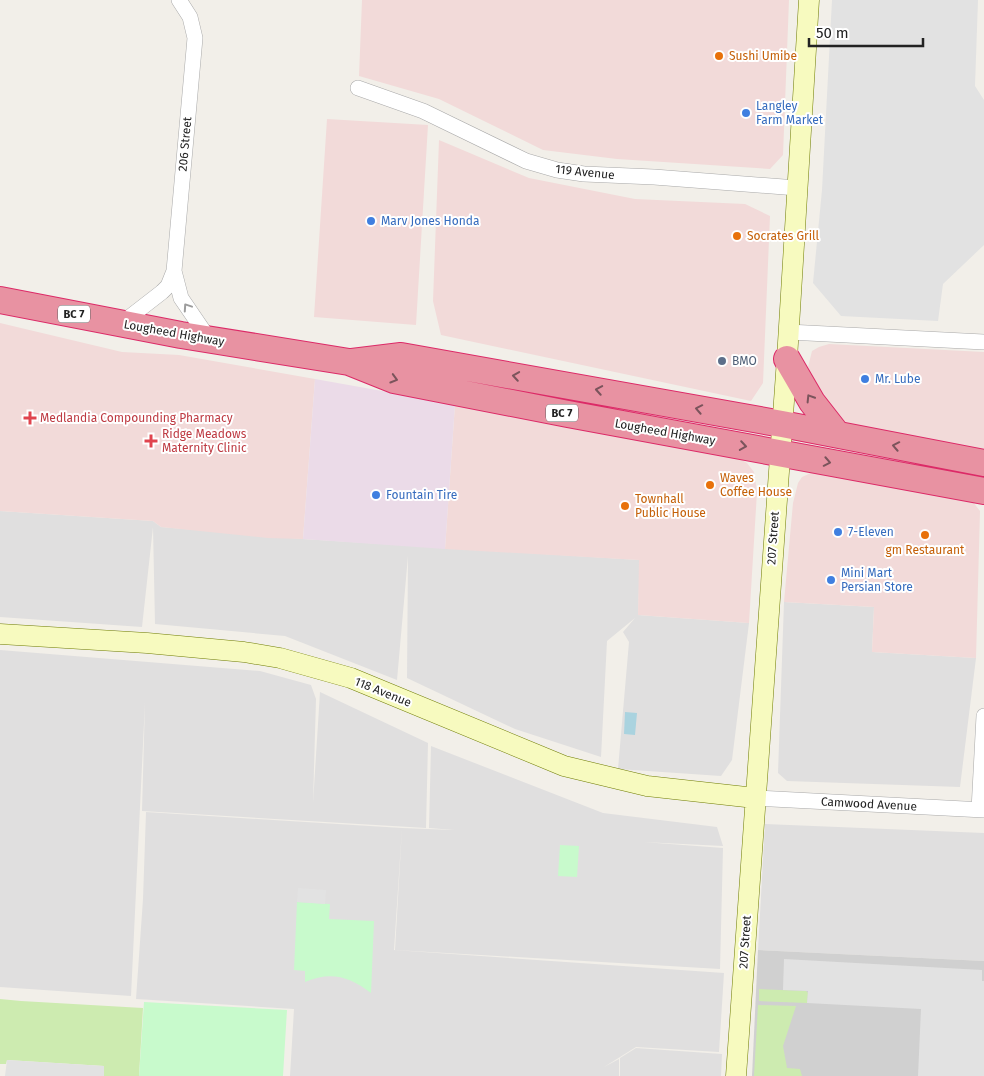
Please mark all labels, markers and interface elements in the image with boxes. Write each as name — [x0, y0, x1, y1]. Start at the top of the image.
scale bar — [809, 15, 923, 47]
text: 50 m — [816, 24, 849, 42]
place label: Sushi Umibe — [729, 49, 797, 63]
marker: Sushi Umibe — [713, 50, 725, 62]
place label: Langley Farm Market — [756, 99, 824, 127]
marker: Langley Farm Market — [740, 107, 752, 119]
street label: 206 Street — [176, 115, 194, 172]
street label: 119 Avenue — [555, 162, 615, 182]
place label: Marv Jones Honda — [381, 214, 480, 228]
marker: Marv Jones Honda — [365, 215, 377, 227]
place label: Socrates Grill — [747, 229, 820, 243]
marker: Socrates Grill — [731, 230, 743, 242]
one-way arrow — [184, 303, 193, 313]
road number: BC 7 — [58, 306, 90, 322]
street label: Lougheed Highway — [123, 317, 225, 349]
place label: BMO — [732, 354, 757, 368]
marker: BMO — [716, 355, 728, 367]
one-way arrow — [511, 371, 519, 382]
place label: Mr. Lube — [875, 372, 921, 386]
one-way arrow — [390, 373, 398, 384]
marker: Mr. Lube — [859, 373, 871, 385]
one-way arrow — [595, 386, 603, 396]
one-way arrow — [806, 394, 816, 403]
road number: BC 7 — [546, 404, 578, 422]
one-way arrow — [695, 404, 704, 414]
place label: Medlandia Compounding Pharmacy — [40, 411, 233, 425]
marker: Medlandia Compounding Pharmacy — [24, 412, 36, 424]
street label: Lougheed Highway — [614, 416, 716, 448]
place label: Ridge Meadows Maternity Clinic — [162, 427, 247, 455]
marker: Ridge Meadows Maternity Clinic — [144, 434, 158, 448]
one-way arrow — [738, 441, 747, 451]
one-way arrow — [892, 441, 900, 451]
one-way arrow — [823, 456, 831, 466]
place label: Waves Coffee House — [720, 471, 792, 499]
marker: Waves Coffee House — [704, 479, 716, 491]
place label: Fountain Tire — [386, 488, 457, 502]
marker: Fountain Tire — [370, 489, 382, 501]
place label: Townhall Public House — [635, 492, 706, 520]
marker: Townhall Public House — [619, 500, 631, 512]
street label: 207 Street — [764, 510, 782, 565]
place label: 7-Eleven — [848, 525, 894, 539]
marker: 7-Eleven — [832, 526, 844, 538]
marker: gm Restaurant — [919, 529, 931, 541]
place label: gm Restaurant — [886, 543, 965, 557]
place label: Mini Mart Persian Store — [841, 566, 913, 594]
marker: Mini Mart Persian Store — [825, 574, 837, 586]
street label: 118 Avenue — [353, 674, 413, 710]
street label: Camwood Avenue — [821, 794, 917, 814]
street label: 207 Street — [736, 914, 754, 969]

